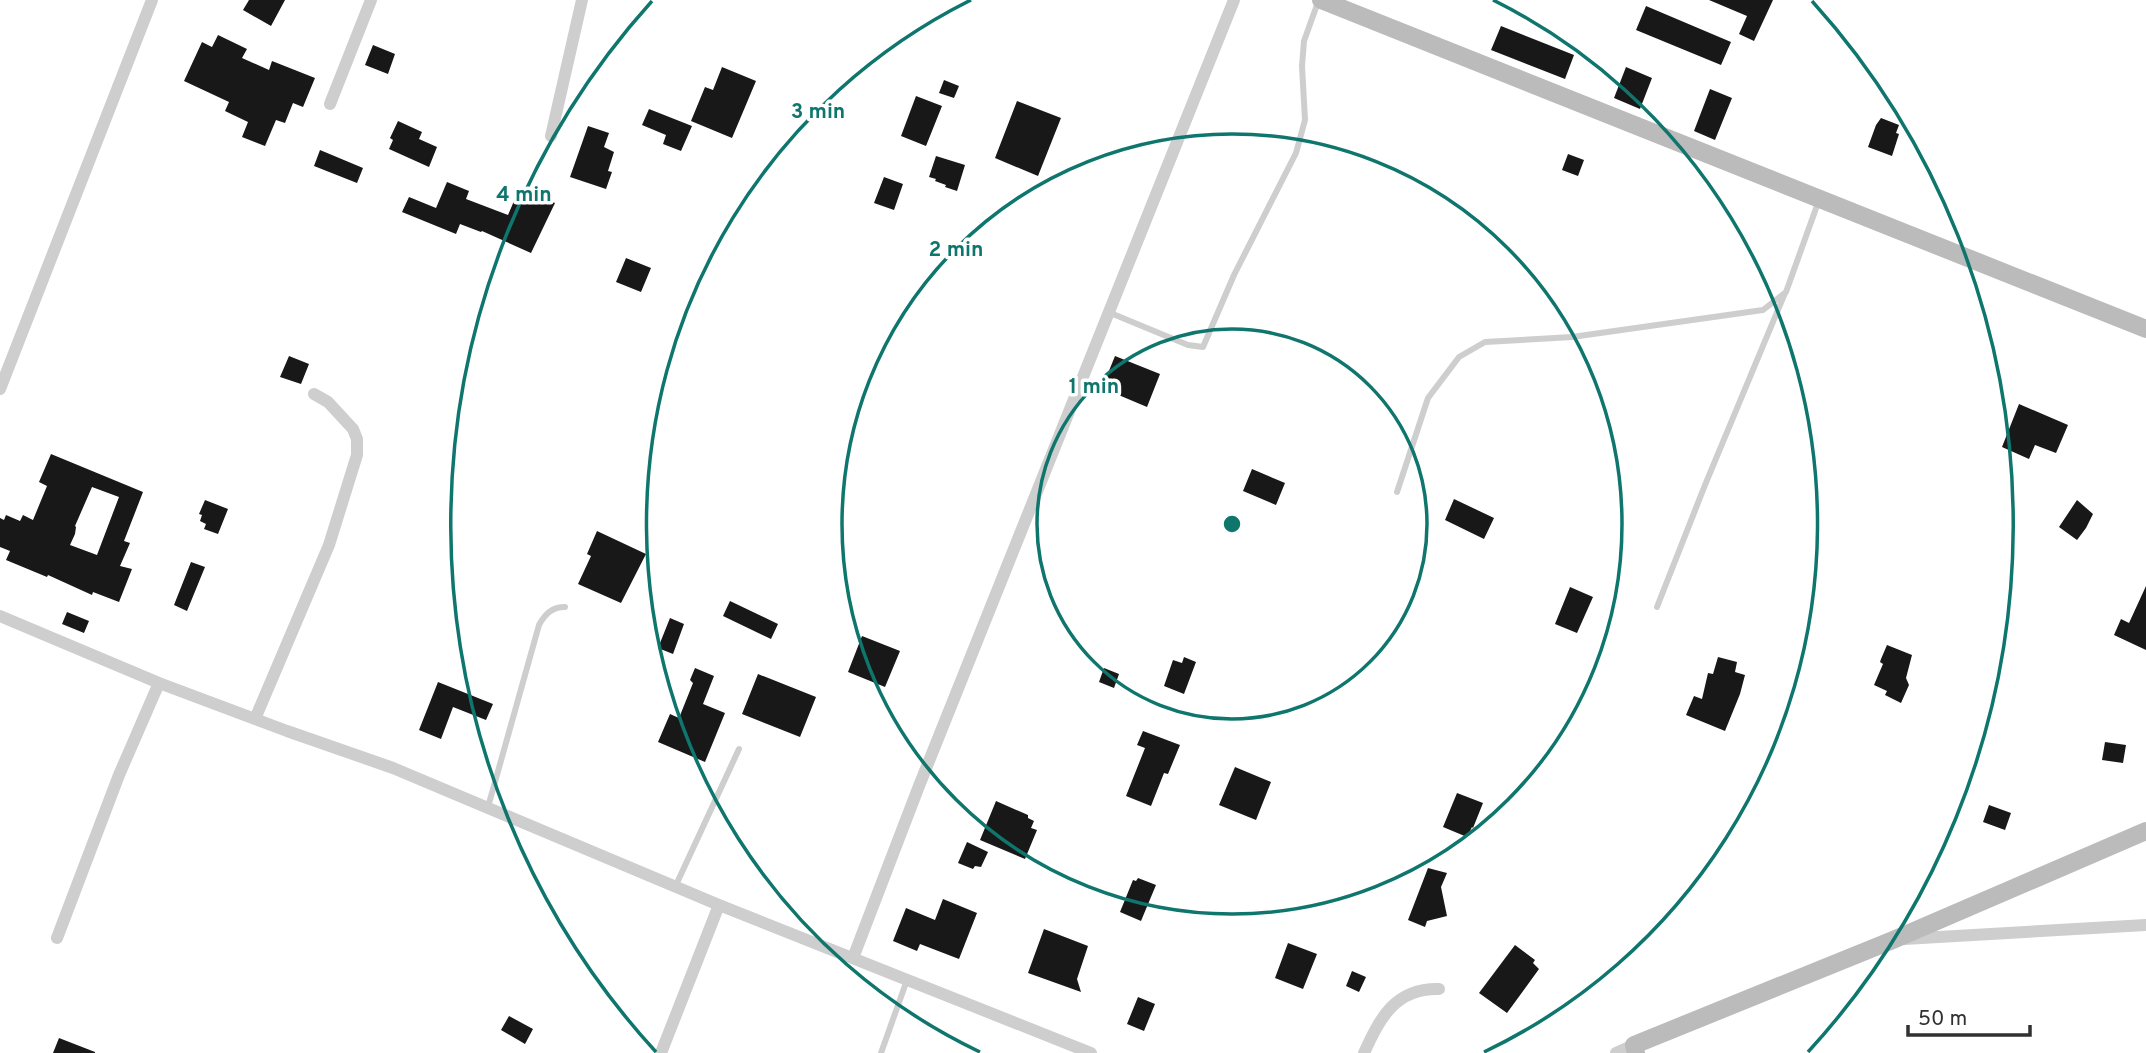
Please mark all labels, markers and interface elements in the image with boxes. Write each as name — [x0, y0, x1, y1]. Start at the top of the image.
text: 3 min — [791, 99, 845, 126]
text: 4 min — [496, 182, 552, 209]
text: 2 min — [929, 237, 983, 264]
text: 1 min — [1069, 374, 1119, 401]
centre of rings — [1220, 512, 1244, 536]
scale bar — [1908, 993, 2030, 1038]
text: 50 m — [1918, 1006, 1967, 1033]

